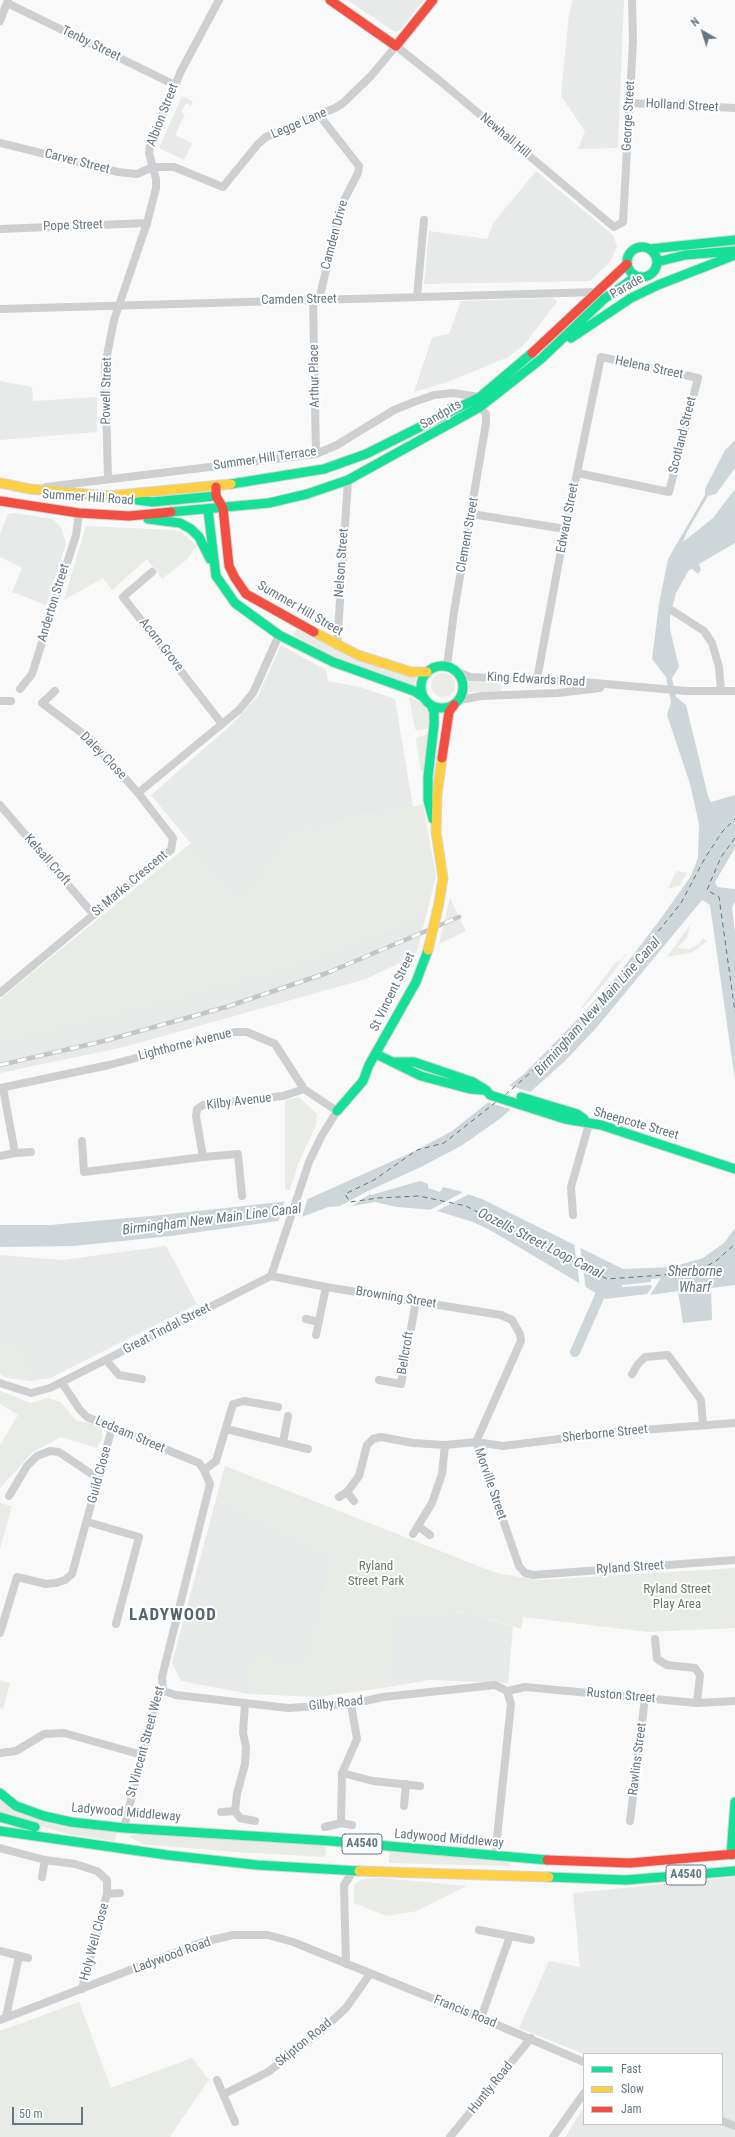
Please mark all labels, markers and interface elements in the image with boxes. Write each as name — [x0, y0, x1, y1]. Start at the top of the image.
north arrow — [683, 12, 723, 52]
text: N — [688, 15, 702, 29]
street label: Tenby Street — [59, 23, 123, 65]
street label: Albion Street — [144, 81, 182, 149]
street label: George Street — [619, 81, 639, 151]
street label: Holland Street — [645, 96, 719, 116]
street label: Legge Lane — [269, 105, 329, 143]
street label: Newhall Hill — [477, 110, 533, 162]
street label: Carver Street — [43, 146, 111, 178]
street label: Camden Drive — [318, 199, 352, 271]
street label: Pope Street — [43, 217, 103, 235]
street label: Parade — [608, 271, 646, 303]
street label: Camden Street — [261, 292, 337, 308]
street label: Arthur Place — [307, 344, 323, 408]
street label: Helena Street — [614, 353, 684, 383]
street label: Powell Street — [99, 357, 115, 425]
street label: Scotland Street — [666, 395, 700, 475]
street label: Sandpits — [418, 397, 464, 433]
street label: Summer Hill Terrace — [212, 444, 318, 474]
street label: Edward Street — [554, 482, 582, 554]
street label: Summer Hill Road — [42, 487, 134, 509]
street label: Clement Street — [454, 496, 482, 574]
street label: Nelson Street — [332, 528, 352, 598]
street label: Anderton Street — [35, 562, 73, 644]
street label: Summer Hill Street — [254, 578, 346, 640]
street label: Acorn Grove — [136, 615, 186, 675]
street label: King Edwards Road — [486, 670, 586, 690]
street label: Daley Close — [77, 729, 129, 783]
street label: Kelsall Croft — [21, 831, 73, 889]
street label: St Marks Crescent — [89, 848, 171, 920]
water label: Birmingham New Main Line Canal — [531, 934, 665, 1080]
street label: St Vincent Street — [367, 950, 419, 1034]
street label: Lighthorne Avenue — [137, 1026, 233, 1064]
street label: Kilby Avenue — [206, 1090, 272, 1114]
street label: Sheepcote Street — [592, 1104, 680, 1144]
water label: Birmingham New Main Line Canal — [121, 1201, 303, 1239]
water label: Oozells Street Loop Canal — [475, 1205, 605, 1283]
water label: Sherborne Wharf — [668, 1264, 722, 1296]
street label: Browning Street — [355, 1284, 437, 1312]
street label: Great Tindal Street — [121, 1300, 213, 1358]
street label: Bellcroft — [395, 1330, 417, 1376]
street label: Ledsam Street — [93, 1413, 167, 1457]
street label: Sherborne Street — [562, 1422, 648, 1446]
street label: Guild Close — [85, 1445, 115, 1505]
street label: Morville Street — [471, 1446, 509, 1522]
street label: Ryland Street — [596, 1558, 664, 1578]
park label: Ryland Street Park — [348, 1559, 404, 1590]
park label: Ryland Street Play Area — [643, 1582, 711, 1613]
district label: LADYWOOD — [129, 1606, 217, 1626]
street label: St Vincent Street West — [124, 1685, 168, 1799]
street label: Ruston Street — [586, 1685, 656, 1707]
street label: Gilby Road — [308, 1693, 364, 1715]
street label: Rawlins Street — [626, 1722, 650, 1796]
street label: Ladywood Middleway — [71, 1800, 181, 1826]
street label: Ladywood Middleway — [394, 1826, 504, 1852]
road number: A4540 — [342, 1834, 382, 1854]
road number: A4540 — [666, 1865, 706, 1885]
street label: Holy Well Close — [77, 1902, 113, 1982]
street label: Ladywood Road — [131, 1935, 213, 1977]
street label: Francis Road — [431, 1992, 499, 2032]
street label: Skipton Road — [273, 2016, 335, 2070]
legend — [583, 2053, 723, 2125]
street label: Huntly Road — [465, 2059, 517, 2117]
text: Fast — [621, 2062, 641, 2076]
text: Slow — [621, 2082, 644, 2096]
scale bar — [14, 2099, 85, 2125]
text: Jam — [621, 2102, 642, 2116]
text: 50 m — [19, 2107, 43, 2121]

